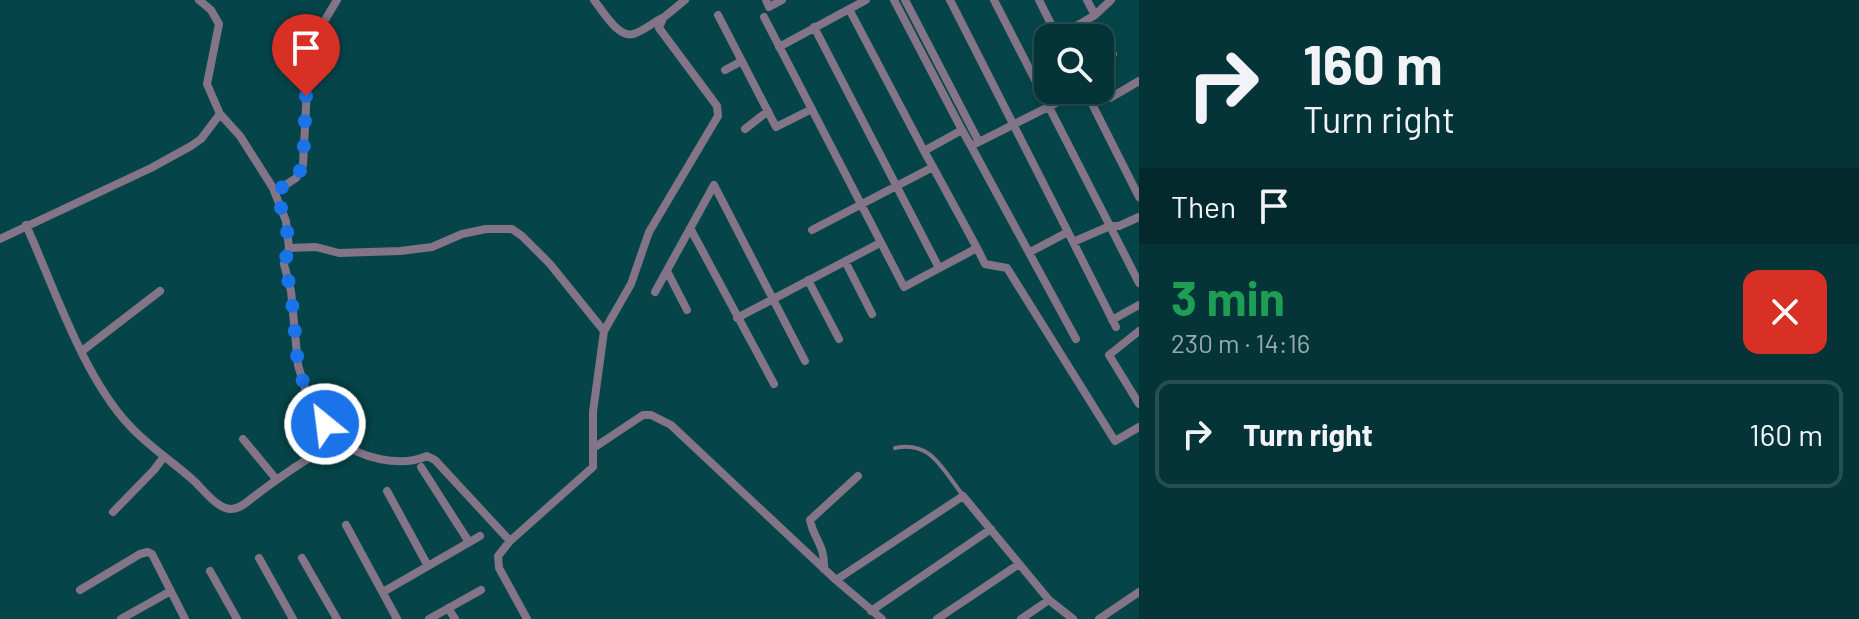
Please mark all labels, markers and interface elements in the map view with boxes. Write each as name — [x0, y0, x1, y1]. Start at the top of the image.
pin — [272, 14.0, 340, 96]
map controls — [1034, 24, 1114, 104]
button: search — [1034, 24, 1114, 104]
icon: arrive — [284, 26, 328, 70]
text: 160 m — [1303, 29, 1443, 96]
icon: right — [1171, 32, 1275, 136]
text: Turn right — [1303, 97, 1455, 140]
icon: arrive — [1252, 184, 1296, 228]
text: Then — [1171, 188, 1236, 224]
text: 3 min — [1171, 268, 1285, 326]
button: close — [1743, 270, 1827, 354]
text: 230 m · 14:16 — [1171, 327, 1310, 358]
position arrow — [283, 382, 367, 466]
icon: right — [1175, 412, 1219, 456]
text: Turn right — [1243, 416, 1373, 452]
text: 160 m — [1749, 416, 1823, 452]

